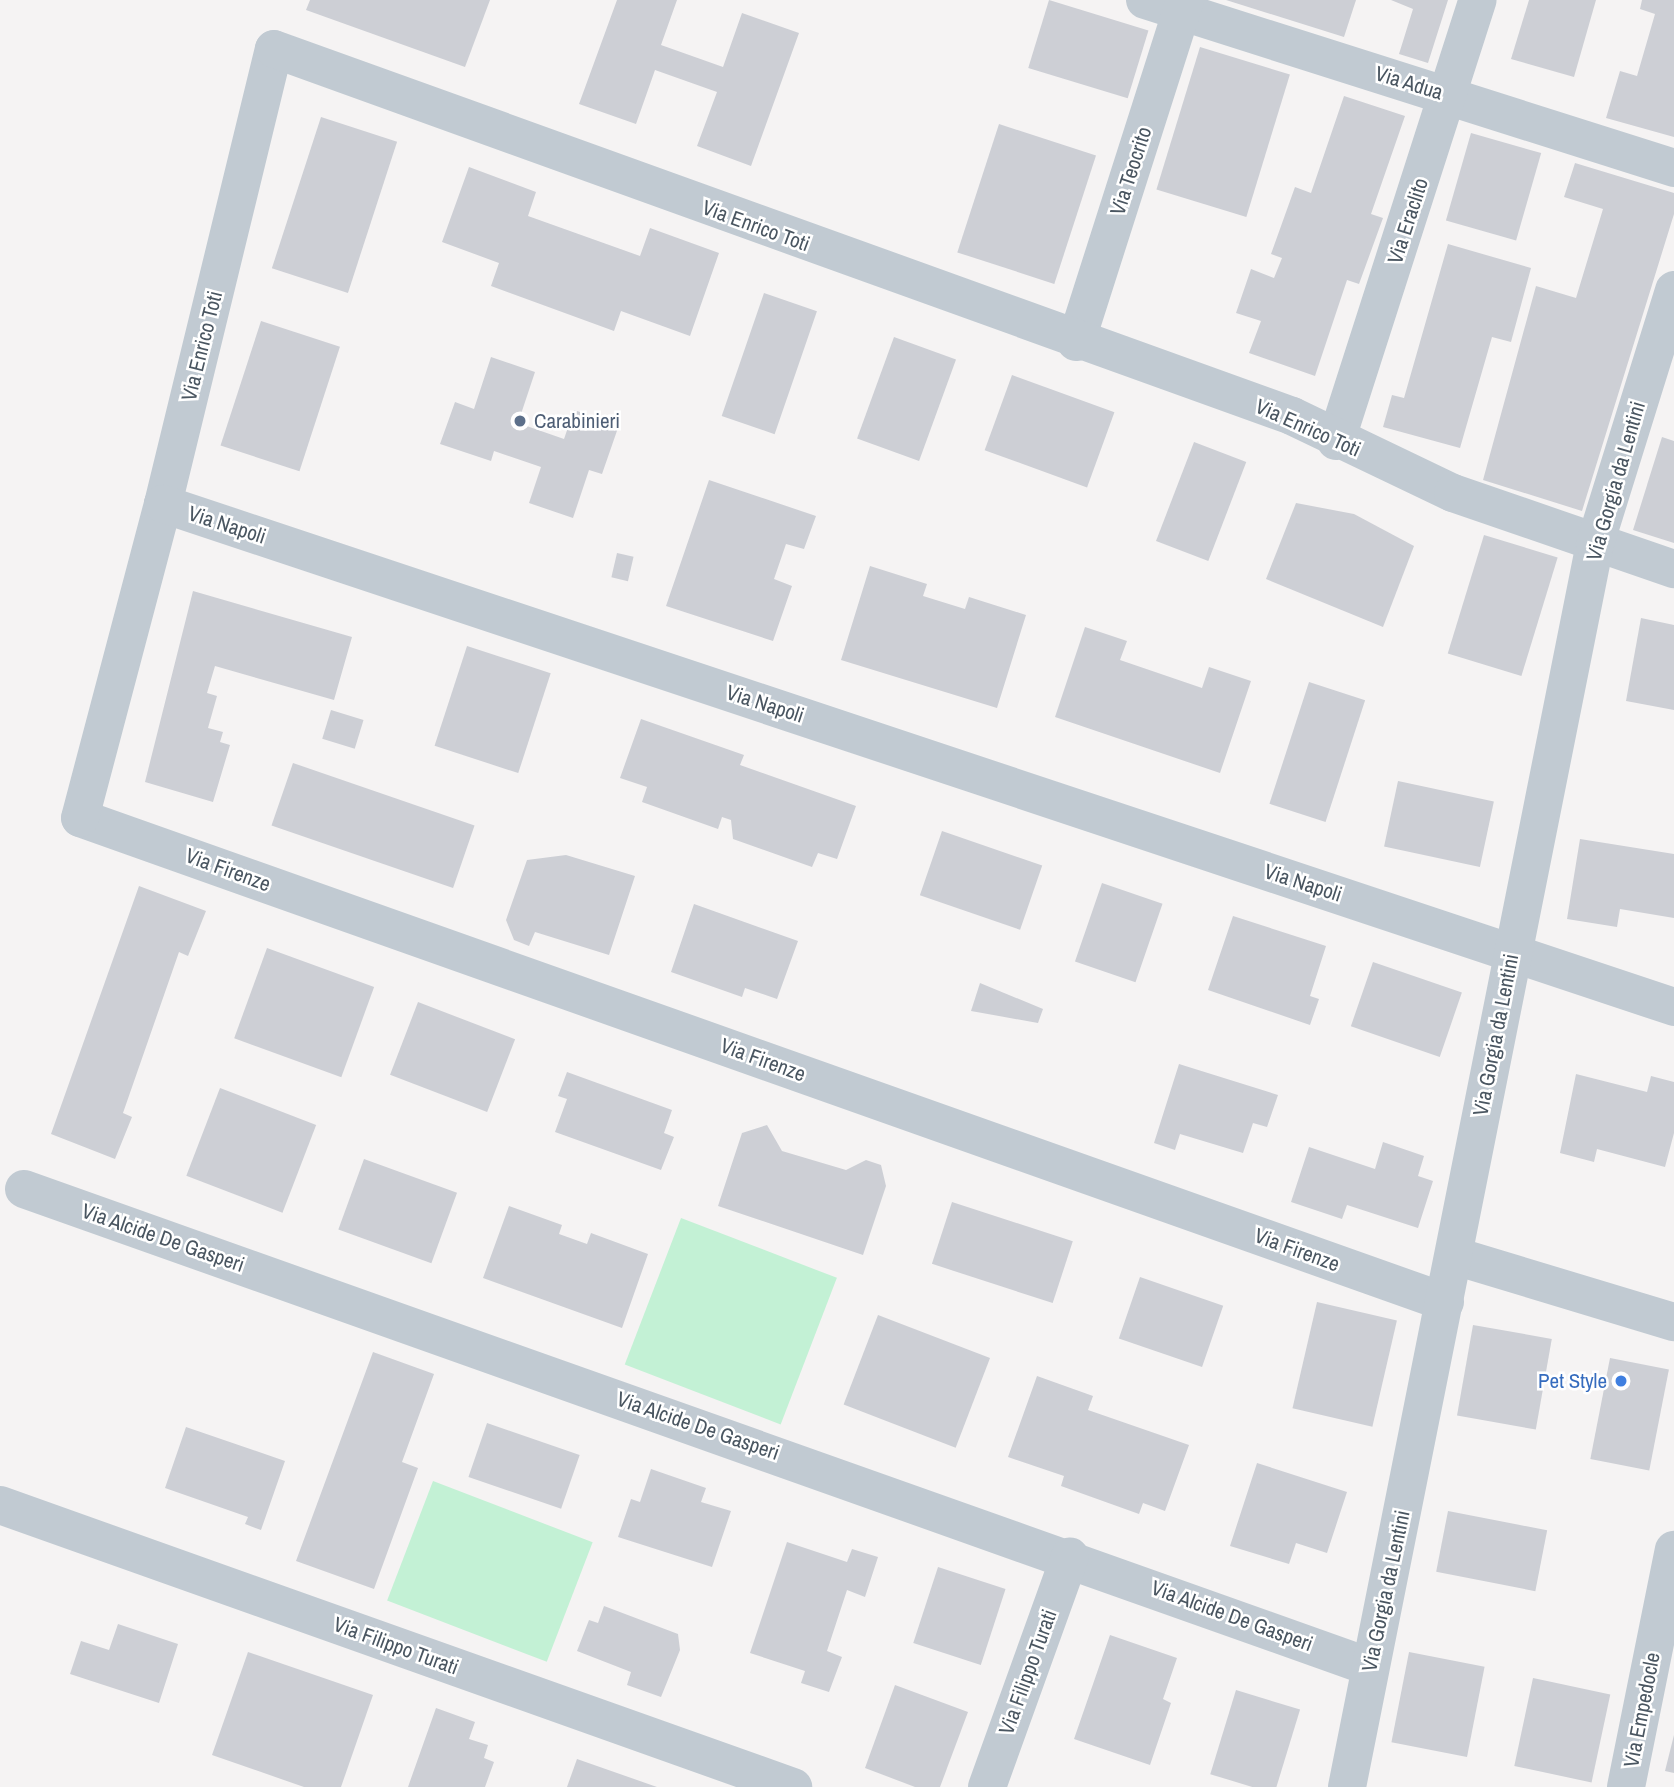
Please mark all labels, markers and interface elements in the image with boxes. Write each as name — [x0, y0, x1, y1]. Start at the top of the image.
street label: Via Adua — [1372, 61, 1446, 105]
street label: Via Teocrito — [1105, 124, 1157, 218]
street label: Via Eraclito — [1382, 175, 1434, 267]
street label: Via Enrico Toti — [699, 195, 813, 257]
street label: Via Enrico Toti — [176, 288, 228, 404]
street label: Via Enrico Toti — [1251, 394, 1365, 462]
street label: Via Gorgia da Lentini — [1581, 399, 1651, 563]
place label: Carabinieri — [534, 408, 620, 434]
marker: Carabinieri — [512, 413, 528, 429]
street label: Via Napoli — [185, 501, 269, 549]
street label: Via Napoli — [723, 680, 807, 728]
street label: Via Firenze — [182, 843, 274, 897]
street label: Via Napoli — [1261, 859, 1345, 907]
street label: Via Gorgia da Lentini — [1468, 952, 1524, 1118]
street label: Via Firenze — [717, 1033, 809, 1087]
street label: Via Alcide De Gasperi — [78, 1198, 248, 1278]
street label: Via Firenze — [1251, 1223, 1343, 1277]
place label: Pet Style — [1538, 1368, 1607, 1394]
marker: Pet Style — [1613, 1373, 1629, 1389]
street label: Via Alcide De Gasperi — [613, 1386, 783, 1466]
street label: Via Gorgia da Lentini — [1357, 1508, 1415, 1674]
street label: Via Alcide De Gasperi — [1147, 1575, 1317, 1657]
street label: Via Filippo Turati — [994, 1606, 1062, 1738]
street label: Via Filippo Turati — [330, 1612, 462, 1680]
street label: Via Empedocle — [1619, 1650, 1665, 1770]

